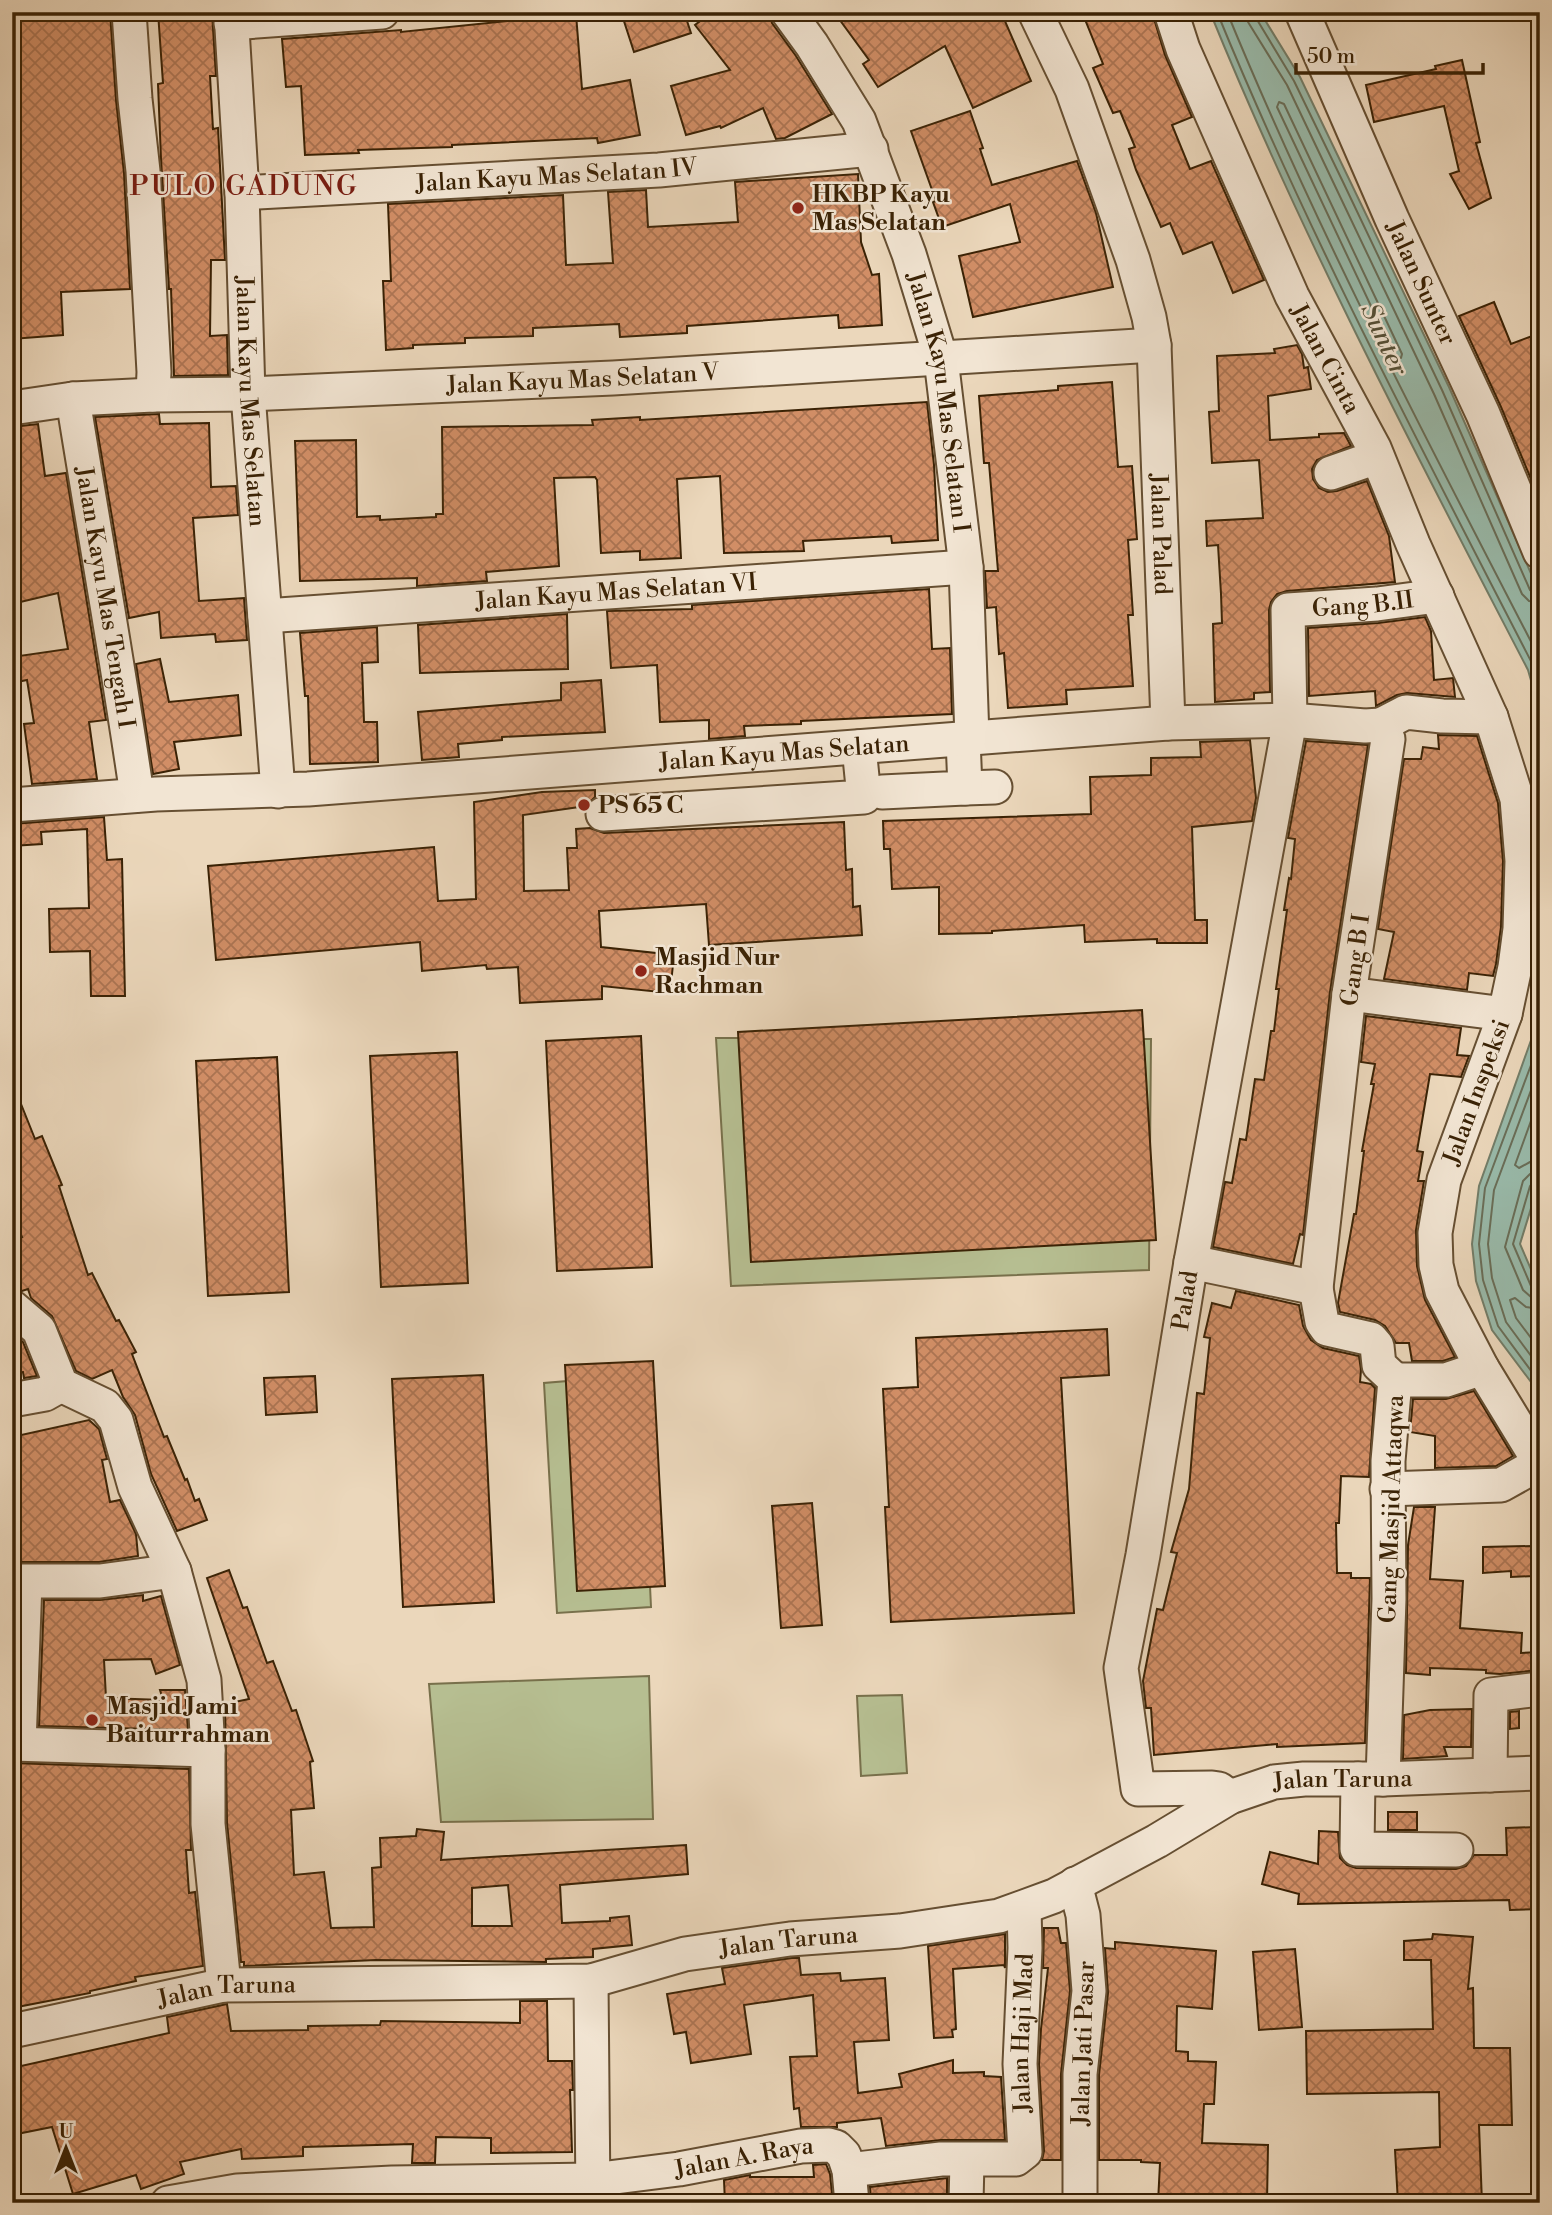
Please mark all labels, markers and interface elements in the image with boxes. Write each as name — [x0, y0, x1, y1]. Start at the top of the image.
scale bar — [1296, 32, 1484, 76]
text: 50 m — [1307, 44, 1355, 70]
street label: Jalan Kayu Mas Selatan IV — [414, 152, 700, 199]
district label: PULO GADUNG — [129, 169, 359, 204]
place label: HKBP Kayu Mas Selatan — [812, 180, 950, 238]
marker: HKBP Kayu Mas Selatan — [790, 200, 806, 216]
street label: Jalan Sunter — [1381, 215, 1463, 349]
street label: Jalan Kayu Mas Selatan I — [899, 267, 976, 534]
street label: Jalan Kayu Mas Selatan — [228, 275, 272, 528]
street label: Jalan Cinta — [1283, 298, 1367, 420]
water label: Sunter — [1355, 298, 1415, 380]
street label: Jalan Kayu Mas Selatan V — [445, 357, 721, 401]
street label: Jalan Kayu Mas Tengah I — [68, 464, 141, 730]
street label: Jalan Palad — [1143, 472, 1177, 596]
street label: Jalan Kayu Mas Selatan VI — [473, 568, 758, 617]
street label: Gang B.II — [1311, 585, 1416, 624]
street label: Jalan Kayu Mas Selatan — [657, 729, 910, 778]
place label: PS 65 C — [598, 791, 683, 821]
marker: PS 65 C — [576, 797, 592, 813]
street label: Gang B I — [1335, 912, 1377, 1008]
place label: Masjid Nur Rachman — [655, 943, 780, 1001]
marker: Masjid Nur Rachman — [633, 963, 649, 979]
street label: Jalan Inspeksi — [1436, 1015, 1517, 1170]
street label: Palad — [1166, 1268, 1205, 1333]
street label: Gang Masjid Attaqwa — [1373, 1394, 1411, 1624]
place label: Masjid Jami Baiturrahman — [106, 1692, 270, 1750]
marker: Masjid Jami Baiturrahman — [84, 1712, 100, 1728]
street label: Jalan Taruna — [1271, 1764, 1414, 1798]
street label: Jalan Taruna — [716, 1920, 860, 1965]
street label: Jalan Haji Mad — [1006, 1952, 1041, 2115]
street label: Jalan Jati Pasar — [1066, 1960, 1102, 2127]
street label: Jalan Taruna — [154, 1970, 297, 2015]
north arrow — [32, 2114, 102, 2184]
text: U — [59, 2120, 74, 2144]
street label: Jalan A. Raya — [671, 2132, 815, 2186]

